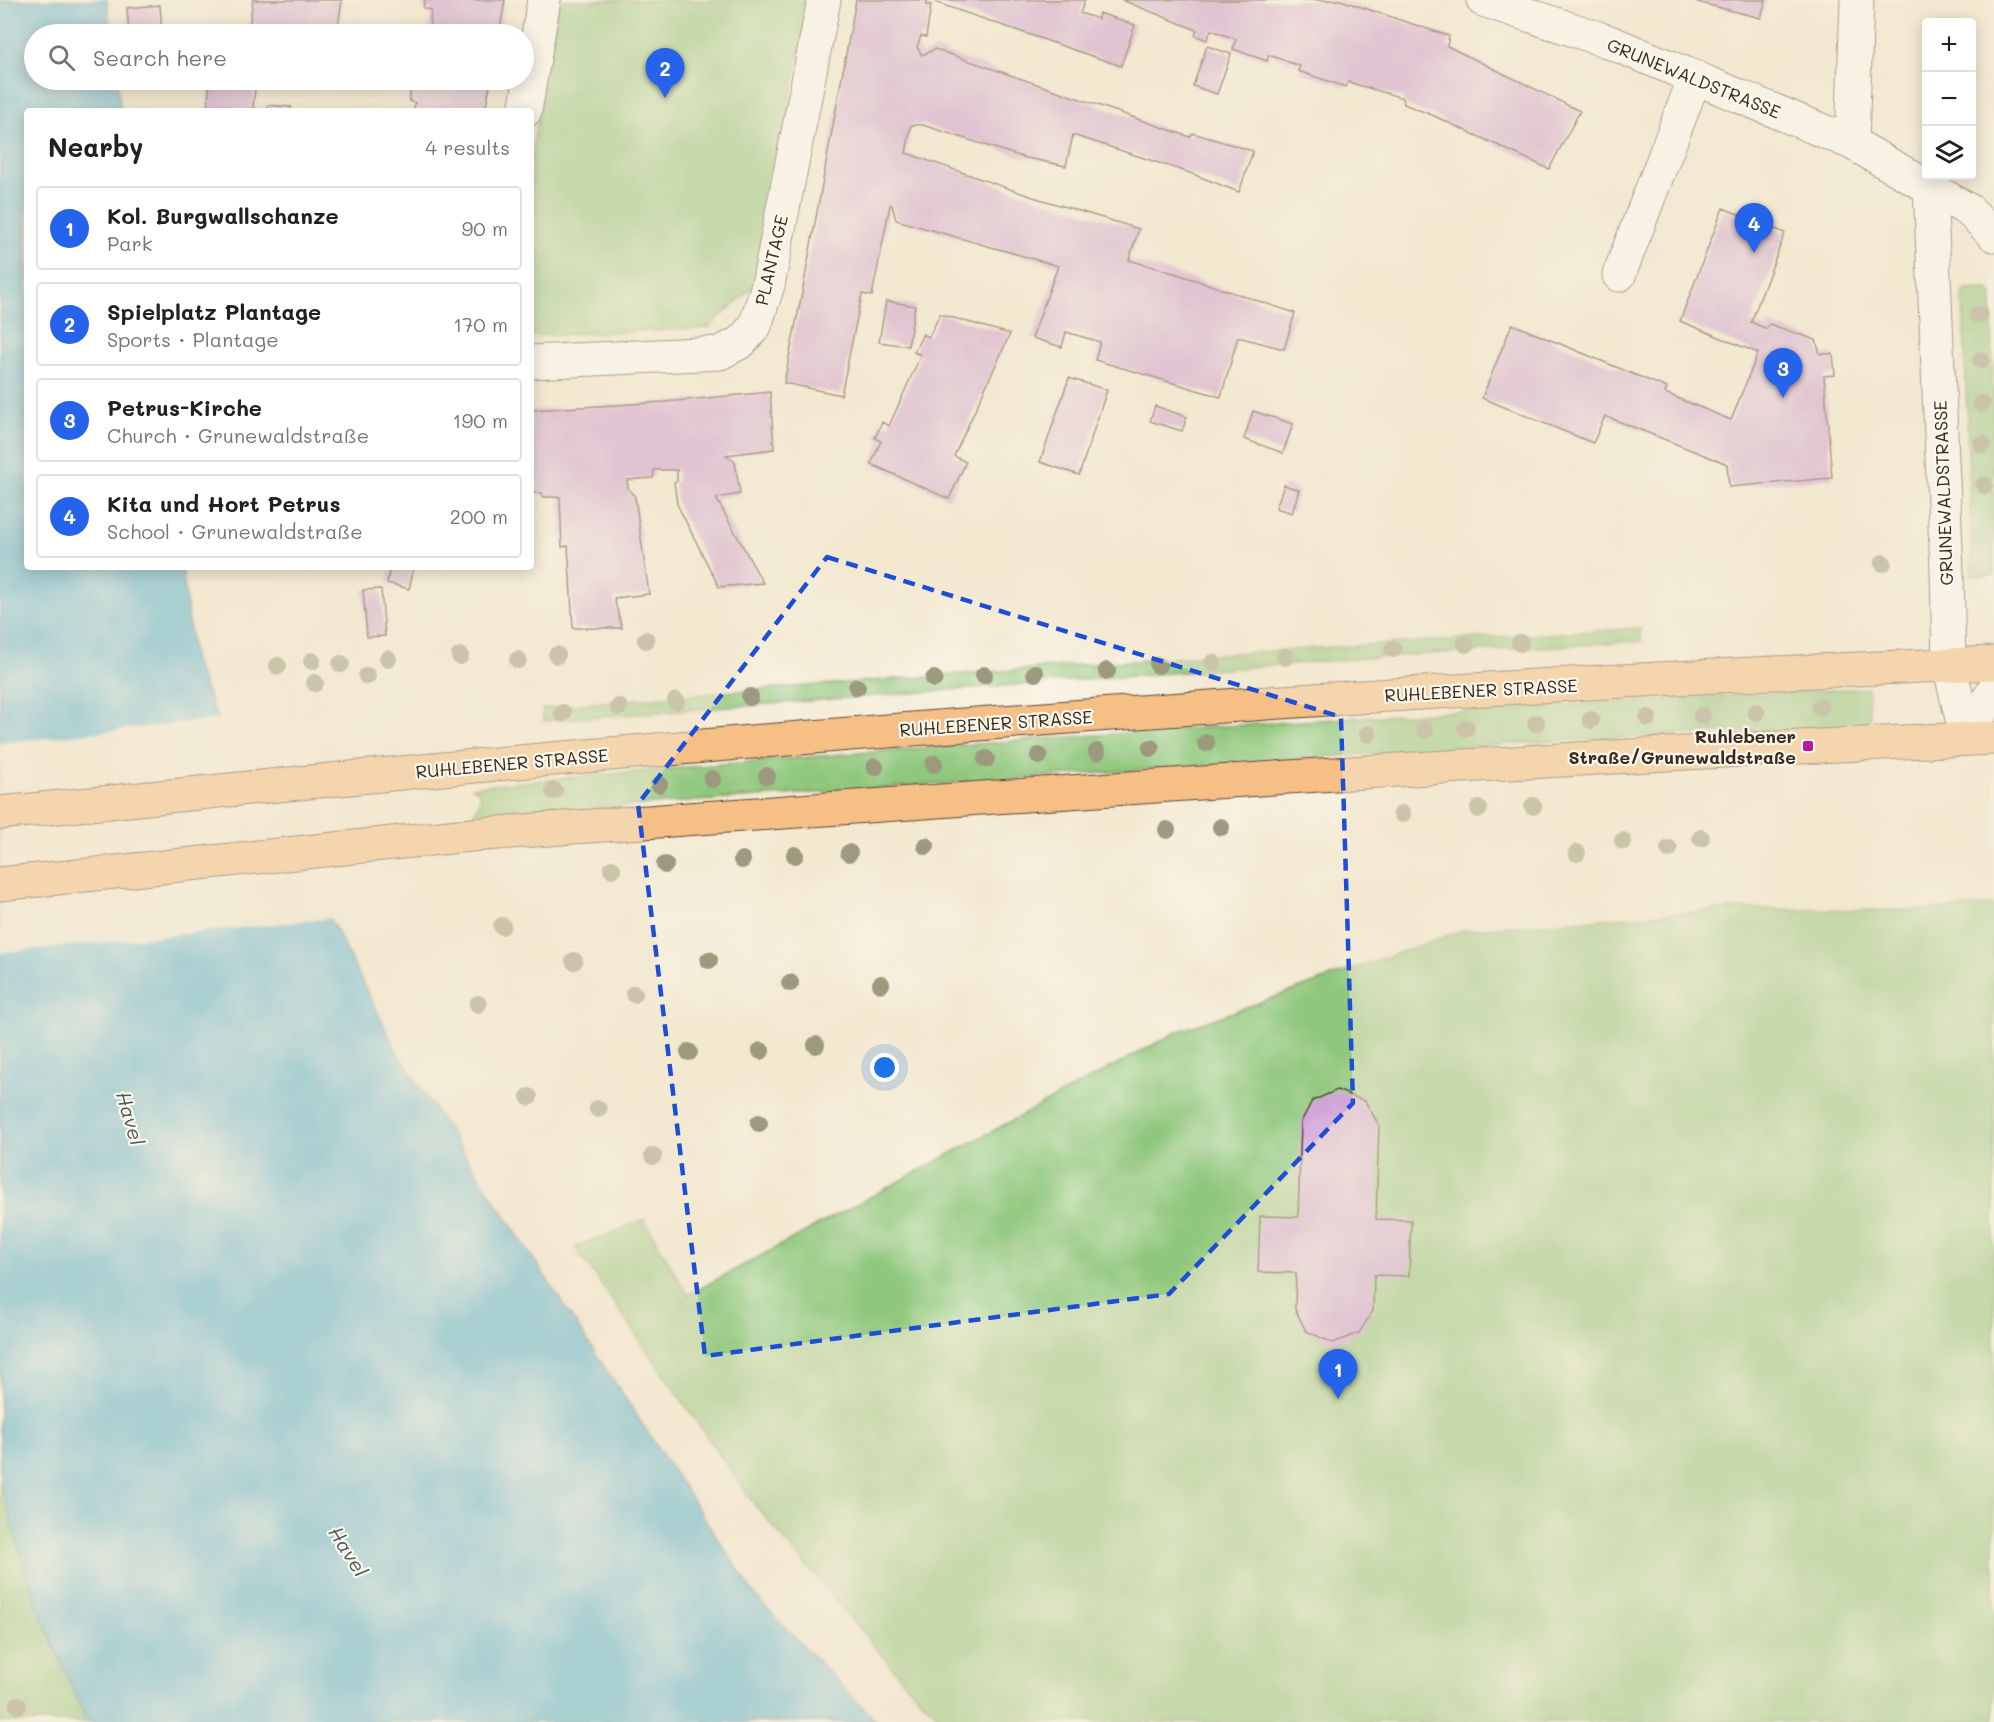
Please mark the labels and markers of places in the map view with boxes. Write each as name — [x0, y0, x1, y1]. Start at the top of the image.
pin: 2 — [646, 48, 684, 98]
pin: 4 — [1734, 204, 1774, 253]
pin: 3 — [1764, 348, 1802, 398]
place label: Ruhlebener Straße/Grunewaldstraße — [1568, 724, 1796, 769]
marker: Ruhlebener Straße/Grunewaldstraße — [1801, 739, 1815, 753]
pin: 1 — [1318, 1350, 1358, 1399]

